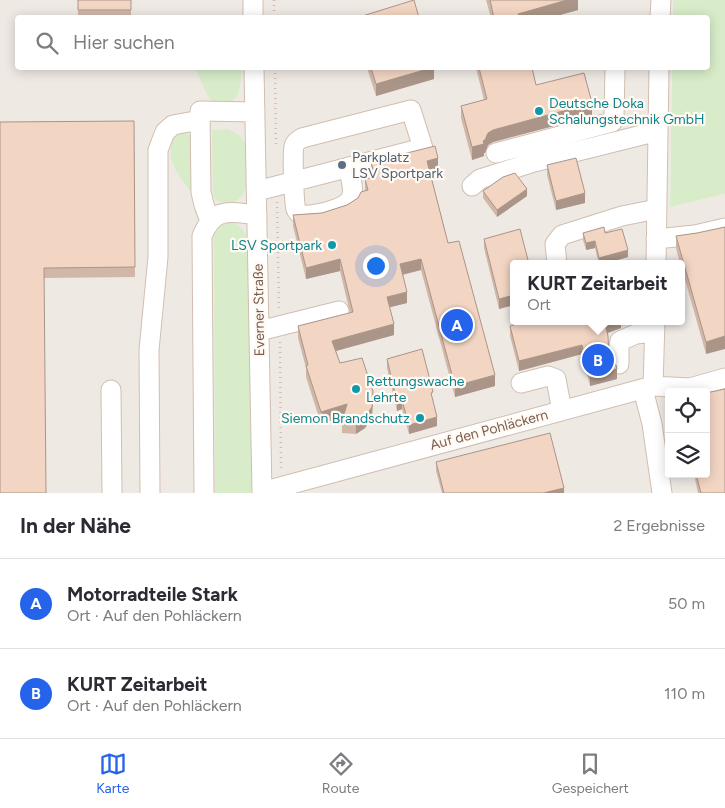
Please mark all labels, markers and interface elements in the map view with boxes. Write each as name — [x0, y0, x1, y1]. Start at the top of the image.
search box — [15, 15, 710, 70]
icon: search — [33, 29, 61, 57]
text: Hier suchen — [73, 31, 174, 54]
place label: Deutsche Doka Schalungstechnik GmbH — [549, 95, 704, 128]
marker: Deutsche Doka Schalungstechnik GmbH — [533, 105, 545, 117]
place label: Parkplatz LSV Sportpark — [352, 149, 443, 182]
marker: Parkplatz LSV Sportpark — [336, 159, 348, 171]
place label: LSV Sportpark — [231, 237, 322, 254]
marker: LSV Sportpark — [326, 239, 338, 251]
your location — [363, 253, 389, 279]
popup — [510, 260, 685, 325]
street label: Everner Straße — [250, 263, 268, 357]
text: KURT Zeitarbeit — [527, 272, 668, 295]
text: Ort — [527, 295, 551, 314]
pin: A — [441, 306, 473, 344]
pin: B — [582, 341, 614, 379]
place label: Rettungswache Lehrte — [366, 373, 465, 406]
marker: Rettungswache Lehrte — [350, 383, 362, 395]
map controls — [665, 388, 710, 478]
button: locate — [665, 388, 710, 433]
street label: Auf den Pohläckern — [428, 406, 550, 454]
place label: Siemon Brandschutz — [281, 410, 410, 427]
marker: Siemon Brandschutz — [414, 412, 426, 424]
button: layers — [665, 433, 710, 478]
text: In der Nähe — [20, 513, 131, 538]
text: 2 Ergebnisse — [613, 516, 705, 535]
text: Motorradteile Stark — [67, 583, 238, 606]
text: A — [30, 594, 42, 613]
text: 50 m — [668, 594, 705, 613]
text: Ort · Auf den Pohläckern — [67, 606, 242, 625]
text: KURT Zeitarbeit — [67, 673, 207, 696]
text: B — [31, 684, 41, 703]
text: 110 m — [664, 684, 705, 703]
text: Ort · Auf den Pohläckern — [67, 696, 242, 715]
tab: Karte — [96, 750, 129, 797]
tab: Route — [322, 750, 359, 797]
tab: Gespeichert — [552, 750, 629, 797]

